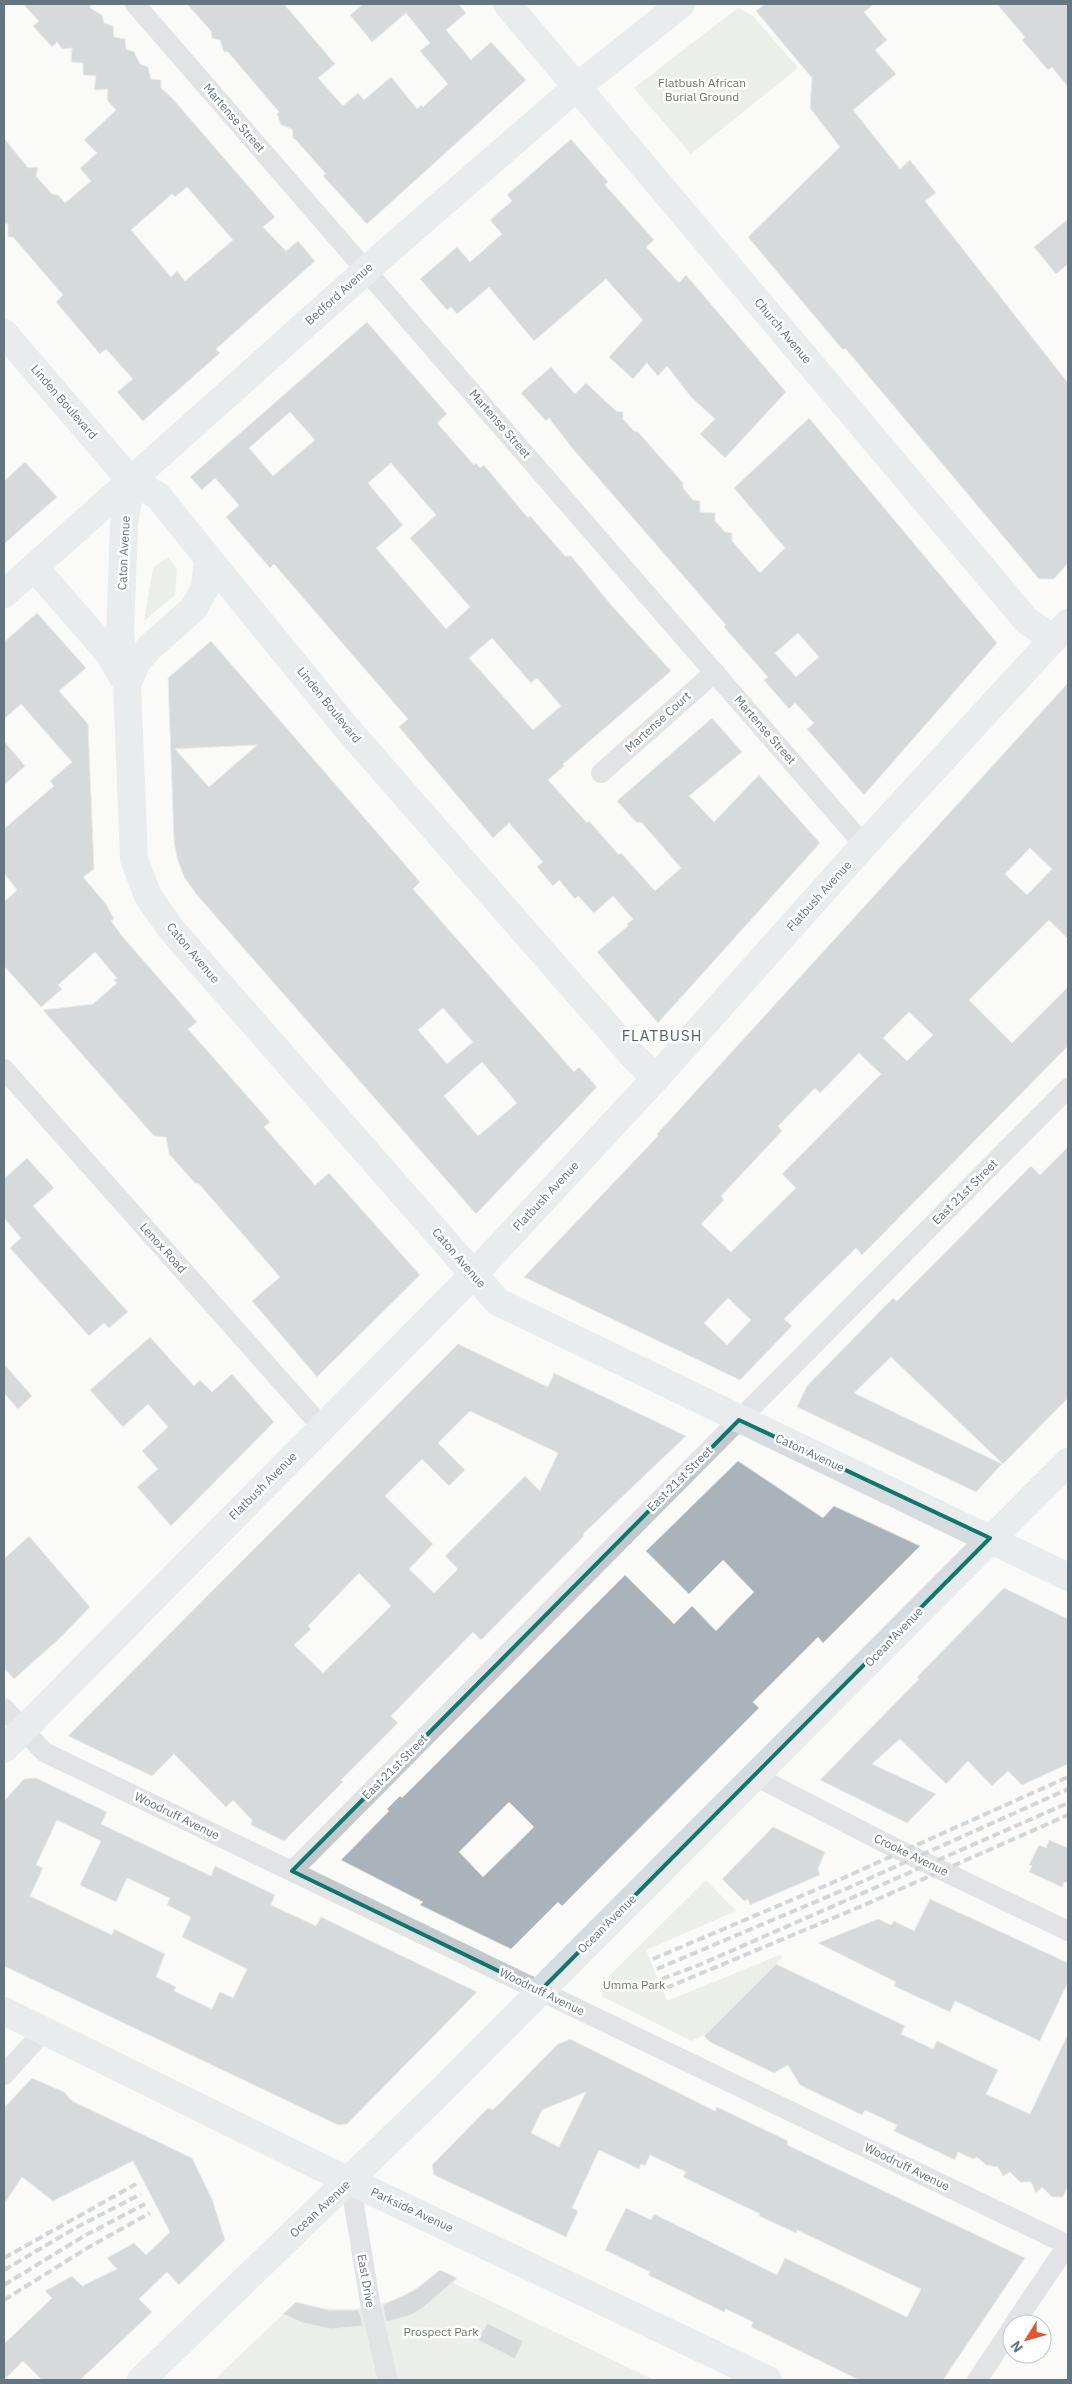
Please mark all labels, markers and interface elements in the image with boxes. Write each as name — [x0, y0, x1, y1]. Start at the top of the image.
park label: Flatbush African Burial Ground — [658, 75, 746, 104]
street label: Martense Street — [200, 80, 268, 155]
street label: Bedford Avenue — [302, 259, 376, 328]
street label: Church Avenue — [752, 295, 815, 367]
street label: Linden Boulevard — [28, 361, 101, 442]
street label: Martense Street — [466, 386, 534, 461]
street label: Caton Avenue — [114, 515, 133, 591]
street label: Linden Boulevard — [294, 664, 365, 746]
street label: Martense Court — [622, 688, 694, 755]
street label: Martense Street — [731, 692, 799, 767]
street label: Flatbush Avenue — [783, 857, 855, 934]
street label: Caton Avenue — [164, 919, 223, 986]
district label: FLATBUSH — [622, 1026, 702, 1045]
street label: East 21st Street — [929, 1156, 1000, 1227]
street label: Flatbush Avenue — [509, 1157, 582, 1234]
street label: Lenox Road — [137, 1219, 190, 1276]
street label: Caton Avenue — [429, 1225, 490, 1291]
street label: Caton Avenue — [773, 1430, 847, 1475]
street label: East 21st Street — [644, 1443, 715, 1514]
street label: Flatbush Avenue — [226, 1448, 300, 1523]
street label: Ocean Avenue — [861, 1603, 926, 1670]
street label: East 21st Street — [359, 1731, 430, 1802]
street label: Woodruff Avenue — [132, 1788, 223, 1843]
street label: Crooke Avenue — [872, 1830, 951, 1879]
street label: Ocean Avenue — [574, 1891, 640, 1956]
street label: Woodruff Avenue — [497, 1964, 588, 2019]
park label: Umma Park — [603, 1977, 666, 1992]
street label: Woodruff Avenue — [862, 2139, 953, 2194]
street label: Ocean Avenue — [286, 2177, 353, 2240]
street label: Parkside Avenue — [368, 2184, 456, 2235]
street label: East Drive — [354, 2253, 379, 2309]
north arrow — [1002, 2314, 1052, 2364]
park label: Prospect Park — [404, 2324, 479, 2339]
text: N — [1006, 2337, 1027, 2356]

